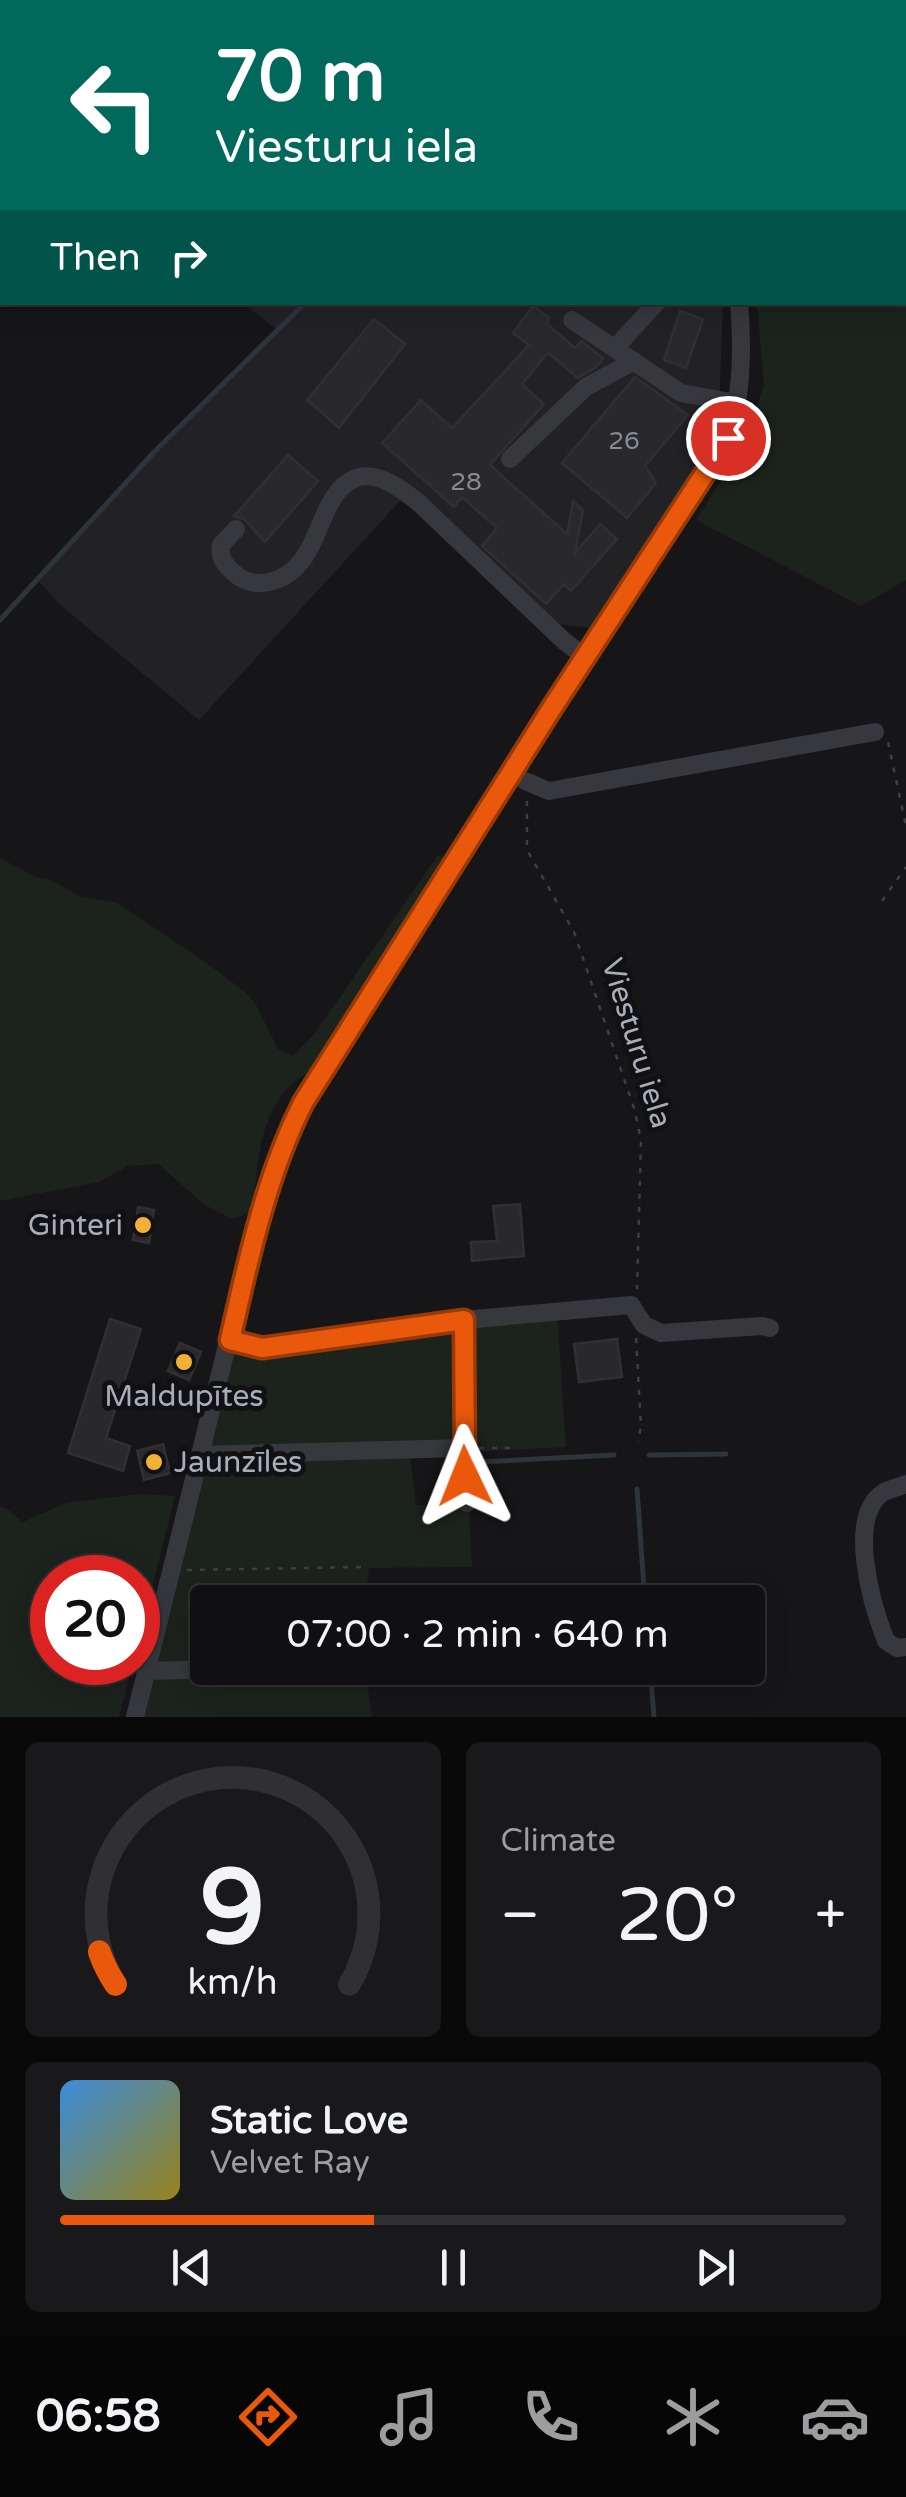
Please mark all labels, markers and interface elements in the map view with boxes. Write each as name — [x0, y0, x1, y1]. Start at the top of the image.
text: 70 m — [215, 36, 385, 120]
icon: left — [50, 40, 180, 170]
text: Viesturu iela — [215, 121, 478, 175]
icon: right — [161, 230, 216, 285]
text: Then — [50, 235, 141, 281]
pin — [686, 396, 771, 481]
icon: arrive — [701, 411, 756, 466]
house number: 26 — [608, 426, 640, 456]
house number: 28 — [450, 467, 482, 497]
street label: Viesturu iela — [593, 954, 680, 1132]
place label: Ginteri — [28, 1207, 123, 1244]
marker: Ginteri — [132, 1214, 154, 1236]
marker: Maldupītes — [173, 1351, 195, 1373]
place label: Maldupītes — [104, 1378, 264, 1415]
position arrow — [413, 1424, 517, 1528]
place label: Jaunzīles — [174, 1444, 303, 1481]
marker: Jaunzīles — [143, 1451, 165, 1473]
speed limit sign: 20 — [30, 1555, 160, 1685]
text: 07:00 · 2 min · 640 m — [286, 1612, 669, 1658]
text: Climate — [501, 1822, 616, 1860]
text: 9 — [200, 1847, 265, 1972]
text: 20° — [616, 1871, 739, 1961]
text: − — [501, 1883, 540, 1949]
text: + — [815, 1883, 846, 1949]
text: km/h — [188, 1961, 278, 2004]
text: Static Love — [210, 2098, 408, 2144]
text: Velvet Ray — [210, 2144, 370, 2182]
icon: previous — [164, 2240, 219, 2295]
icon: pause — [426, 2240, 481, 2295]
icon: next — [688, 2240, 743, 2295]
icon: directions — [233, 2382, 303, 2452]
icon: music — [374, 2382, 444, 2452]
icon: phone — [516, 2382, 586, 2452]
icon: climate — [658, 2382, 728, 2452]
icon: car — [800, 2382, 870, 2452]
text: 06:58 — [36, 2390, 161, 2444]

